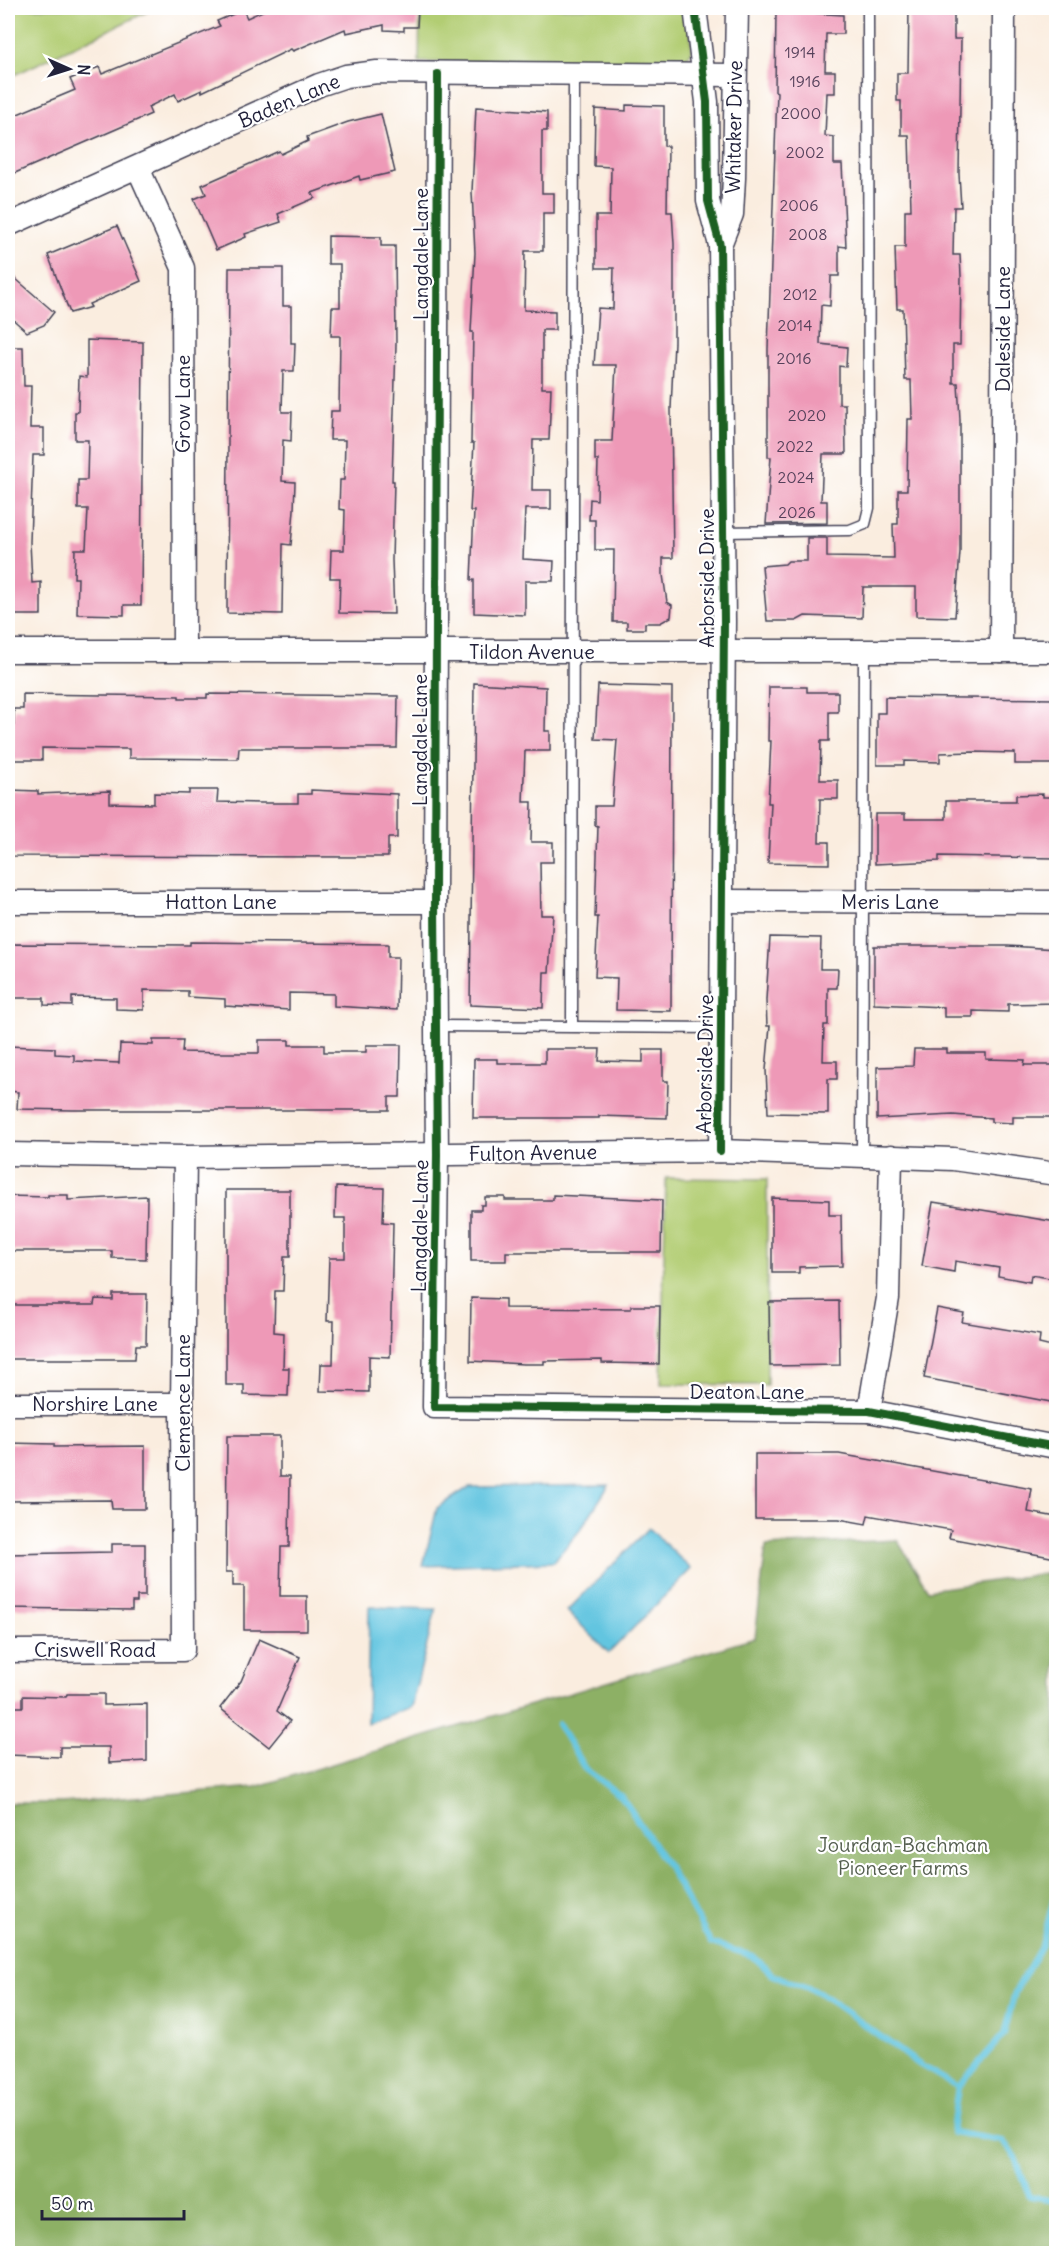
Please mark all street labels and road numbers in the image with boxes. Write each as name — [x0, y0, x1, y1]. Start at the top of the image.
street label: Whitaker Drive — [720, 60, 747, 194]
street label: Baden Lane — [234, 68, 343, 133]
street label: Langdale Lane — [408, 188, 433, 320]
street label: Daleside Lane — [990, 266, 1015, 392]
street label: Grow Lane — [170, 355, 195, 453]
street label: Arborside Drive — [694, 508, 719, 648]
street label: Tildon Avenue — [469, 639, 595, 664]
street label: Langdale Lane — [407, 674, 432, 806]
street label: Hatton Lane — [165, 889, 277, 914]
street label: Meris Lane — [841, 889, 939, 914]
street label: Arborside Drive — [691, 994, 718, 1134]
street label: Fulton Avenue — [469, 1139, 597, 1166]
street label: Langdale Lane — [406, 1159, 433, 1293]
street label: Clemence Lane — [170, 1334, 195, 1472]
street label: Deaton Lane — [689, 1379, 805, 1404]
street label: Norshire Lane — [32, 1391, 158, 1416]
street label: Criswell Road — [34, 1637, 156, 1662]

